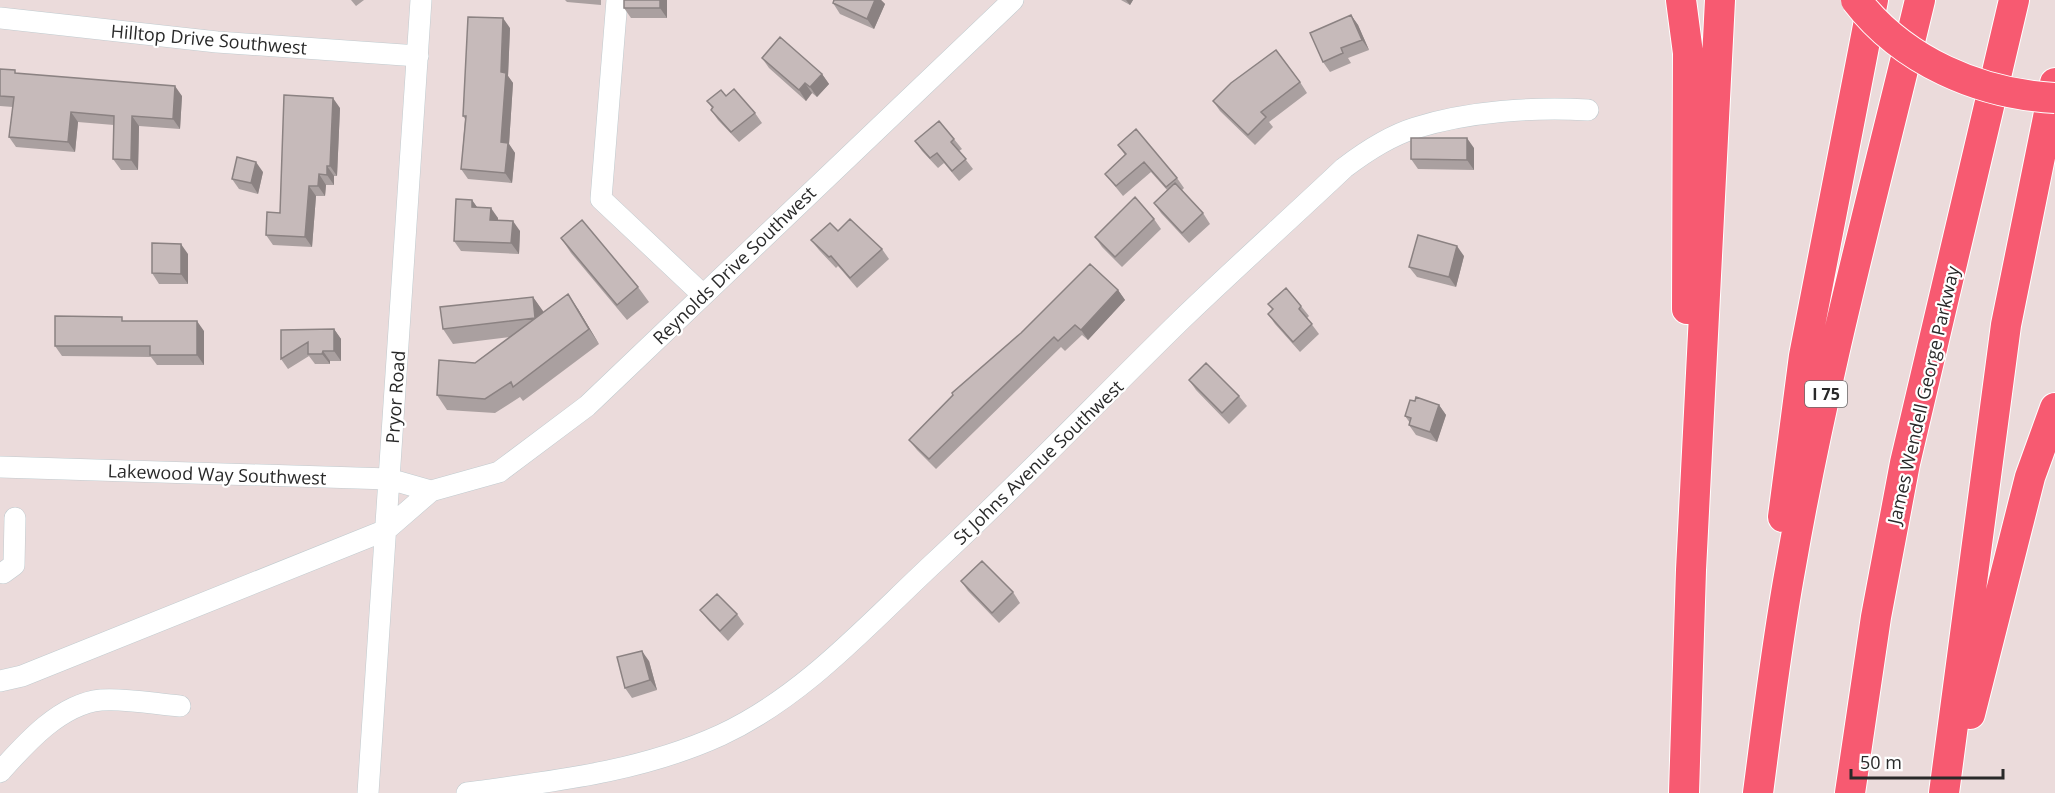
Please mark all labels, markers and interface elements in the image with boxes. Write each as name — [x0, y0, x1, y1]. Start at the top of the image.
street label: Hilltop Drive Southwest — [110, 18, 308, 60]
street label: Reynolds Drive Southwest — [647, 181, 821, 349]
street label: James Wendell George Parkway — [1881, 263, 1965, 528]
street label: Pryor Road — [380, 350, 410, 444]
street label: St Johns Avenue Southwest — [948, 374, 1128, 550]
road number: I 75 — [1805, 381, 1847, 407]
street label: Lakewood Way Southwest — [107, 458, 327, 490]
scale bar — [1851, 742, 2002, 780]
text: 50 m — [1860, 750, 1902, 774]

